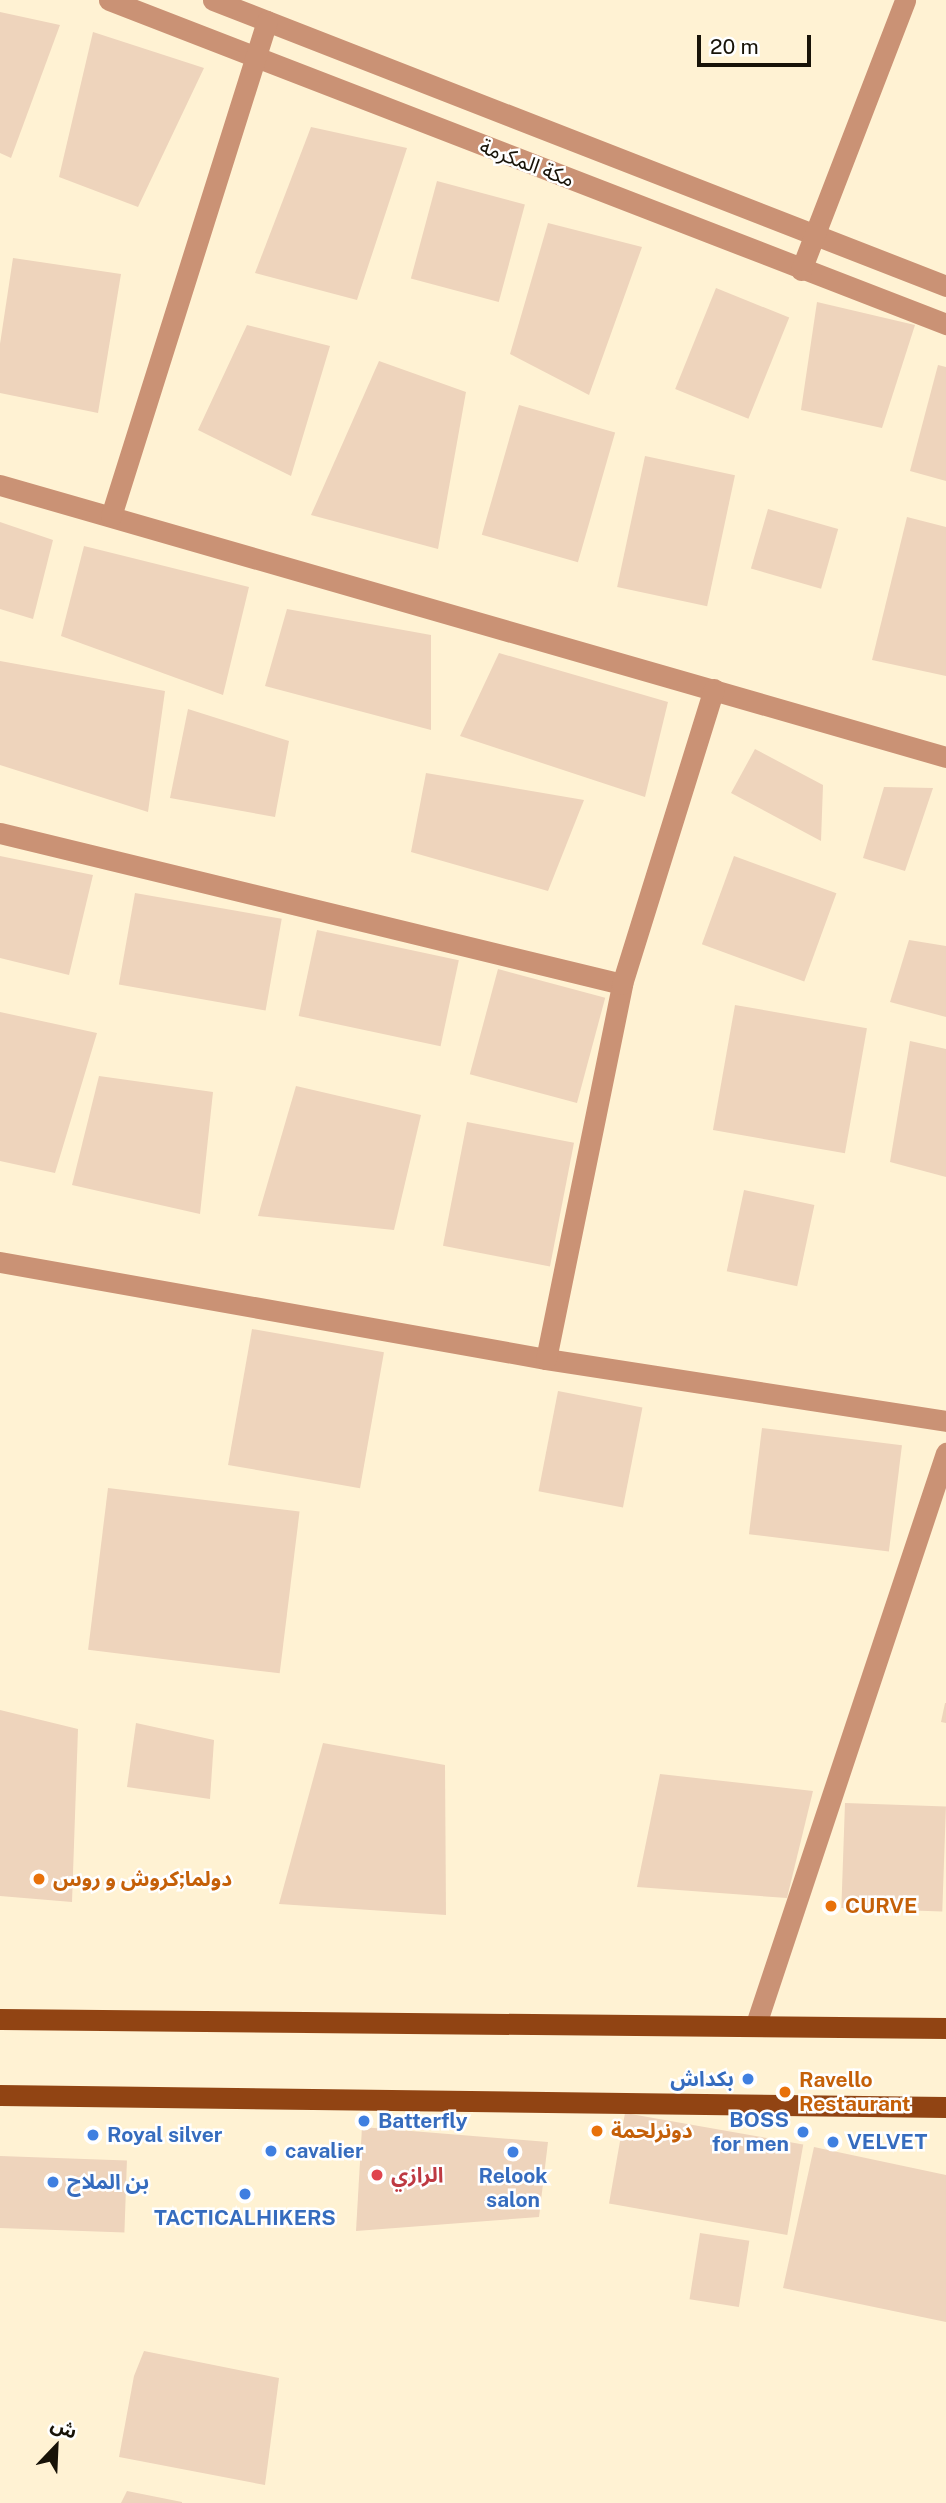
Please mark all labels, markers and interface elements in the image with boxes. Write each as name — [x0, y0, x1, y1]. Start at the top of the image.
scale bar — [701, 21, 815, 65]
text: 20 m — [710, 34, 759, 59]
street label: مكة المكرمة — [476, 134, 578, 192]
place label: دولما;كروش و روس — [53, 1866, 232, 1892]
marker: دولما;كروش و روس — [31, 1871, 47, 1887]
place label: CURVE — [845, 1893, 917, 1919]
marker: CURVE — [823, 1898, 839, 1914]
place label: بكداش — [670, 2066, 734, 2092]
place label: Ravello Restaurant — [799, 2067, 911, 2117]
marker: بكداش — [740, 2071, 756, 2087]
marker: Ravello Restaurant — [777, 2084, 793, 2100]
place label: BOSS for men — [712, 2107, 789, 2157]
place label: Batterfly — [378, 2108, 468, 2134]
marker: Batterfly — [356, 2113, 372, 2129]
place label: دونرلحمة — [611, 2118, 693, 2144]
place label: Royal silver — [107, 2122, 222, 2148]
marker: دونرلحمة — [589, 2123, 605, 2139]
marker: BOSS for men — [795, 2124, 811, 2140]
marker: Royal silver — [85, 2127, 101, 2143]
place label: VELVET — [847, 2129, 927, 2155]
marker: VELVET — [825, 2134, 841, 2150]
place label: cavalier — [285, 2138, 364, 2164]
marker: cavalier — [263, 2143, 279, 2159]
marker: Relook salon — [505, 2144, 521, 2160]
place label: الرازي — [391, 2162, 443, 2188]
place label: Relook salon — [479, 2163, 547, 2213]
marker: الرازي — [369, 2167, 385, 2183]
place label: بن الملاح — [67, 2169, 149, 2195]
marker: بن الملاح — [45, 2174, 61, 2190]
marker: TACTICALHIKERS — [237, 2186, 253, 2202]
place label: TACTICALHIKERS — [154, 2205, 336, 2231]
north arrow — [21, 2412, 91, 2482]
text: ش — [48, 2412, 80, 2443]

